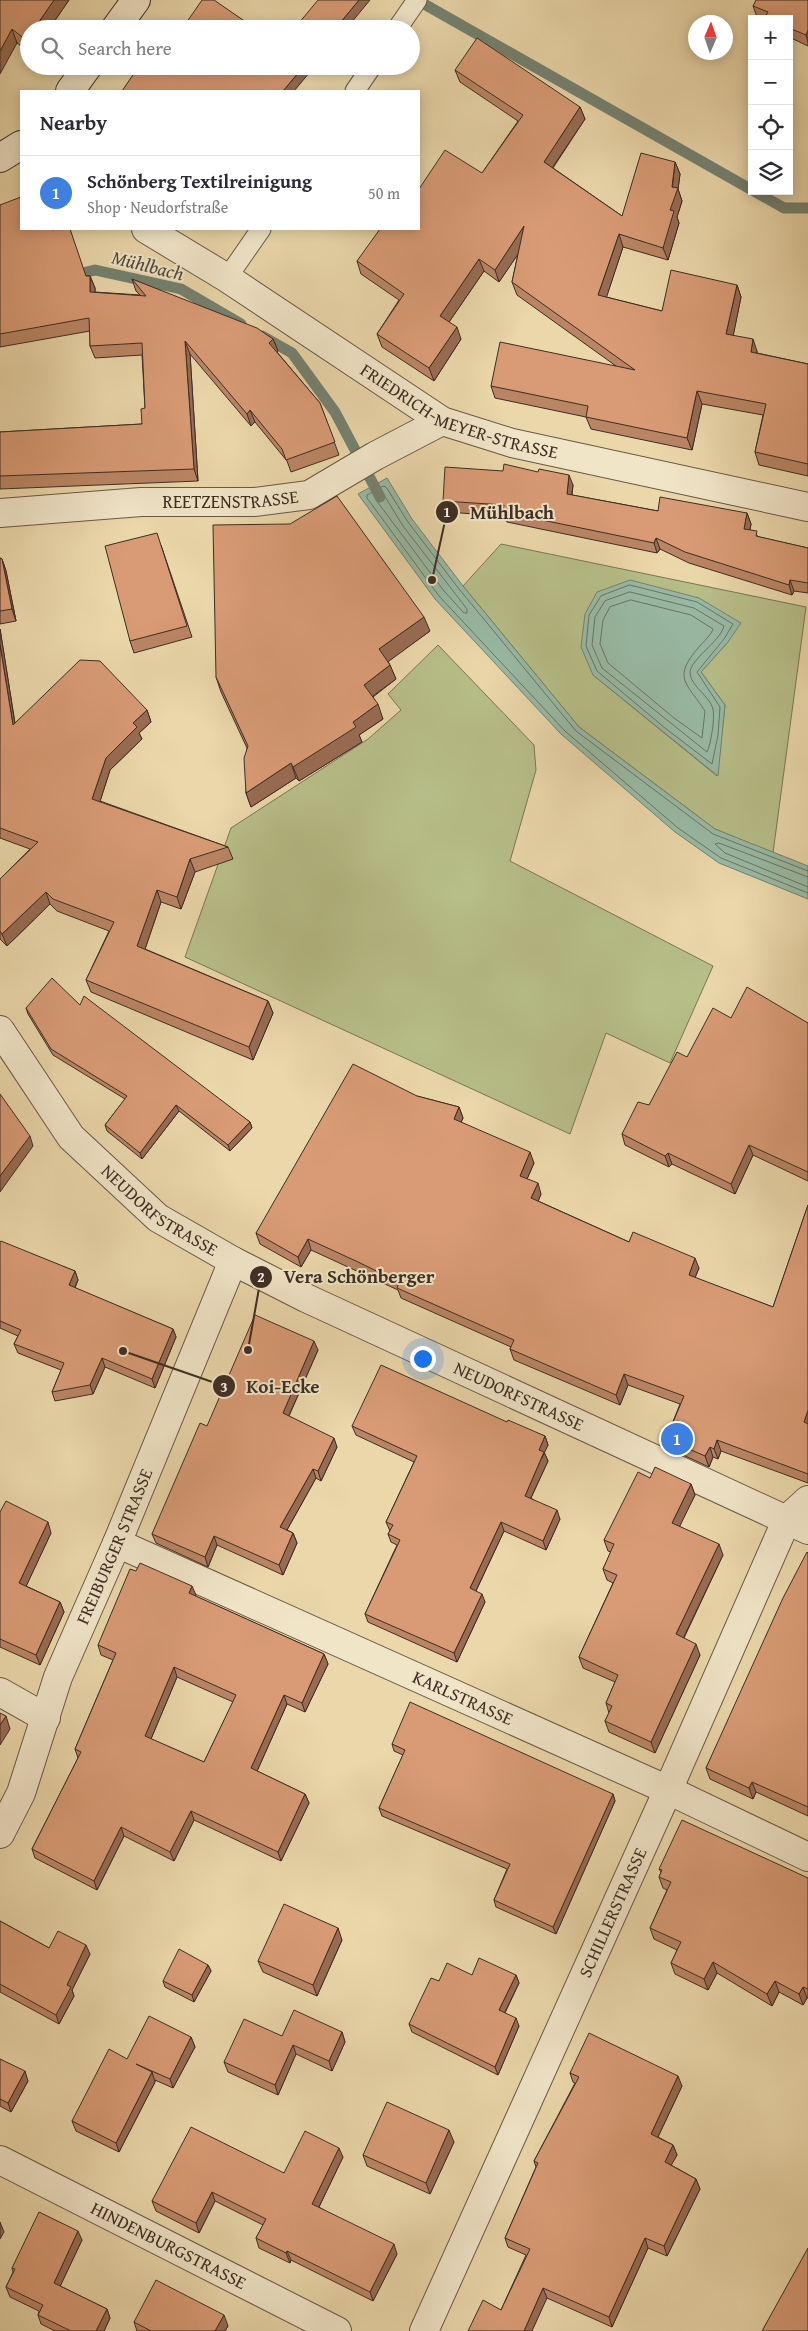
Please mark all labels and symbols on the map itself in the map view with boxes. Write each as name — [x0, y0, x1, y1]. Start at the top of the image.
north arrow — [688, 15, 733, 60]
water label: Mühlbach — [109, 243, 187, 288]
street label: FRIEDRICH-MEYER-STRASSE — [355, 356, 561, 466]
street label: REETZENSTRASSE — [163, 482, 300, 515]
callout: Mühlbach — [434, 495, 564, 529]
text: Mühlbach — [470, 498, 555, 526]
text: 1 — [443, 501, 451, 522]
street label: NEUDORFSTRASSE — [95, 1158, 223, 1263]
callout: Vera Schönberger — [249, 1260, 445, 1294]
text: Vera Schönberger — [284, 1262, 435, 1290]
text: 2 — [257, 1266, 265, 1287]
your location — [410, 1346, 436, 1372]
street label: NEUDORFSTRASSE — [449, 1354, 589, 1438]
callout: Koi-Ecke — [211, 1369, 330, 1403]
text: Koi-Ecke — [246, 1372, 320, 1400]
text: 3 — [220, 1376, 228, 1397]
pin: 1 — [661, 1420, 693, 1458]
street label: FREIBURGER STRASSE — [69, 1464, 159, 1629]
street label: KARLSTRASSE — [408, 1663, 518, 1732]
street label: SCHILLERSTRASSE — [571, 1843, 653, 1982]
street label: HINDENBURGSTRASSE — [86, 2194, 251, 2296]

